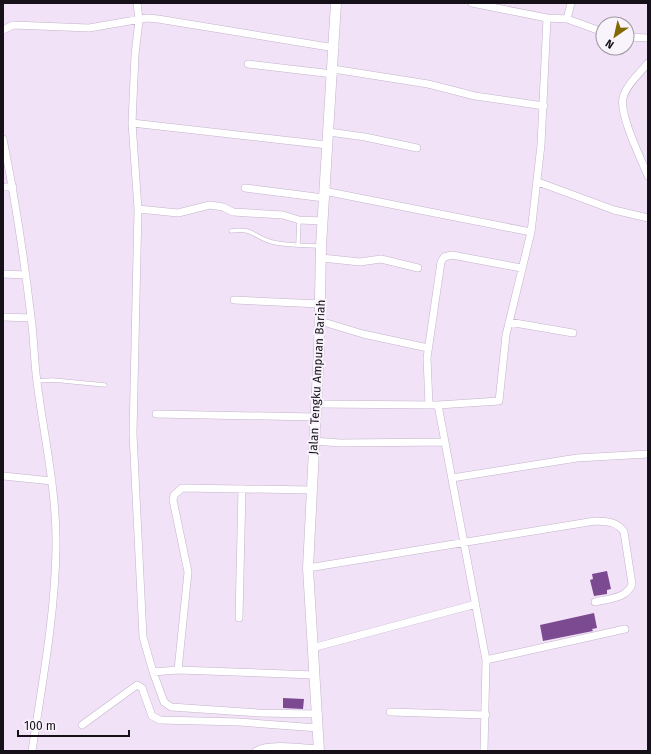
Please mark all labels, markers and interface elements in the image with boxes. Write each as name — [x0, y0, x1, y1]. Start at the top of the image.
north arrow — [595, 16, 635, 56]
text: N — [603, 36, 616, 51]
street label: Jalan Tengku Ampuan Bariah — [306, 299, 328, 455]
scale bar — [18, 712, 129, 738]
text: 100 m — [24, 719, 56, 733]

